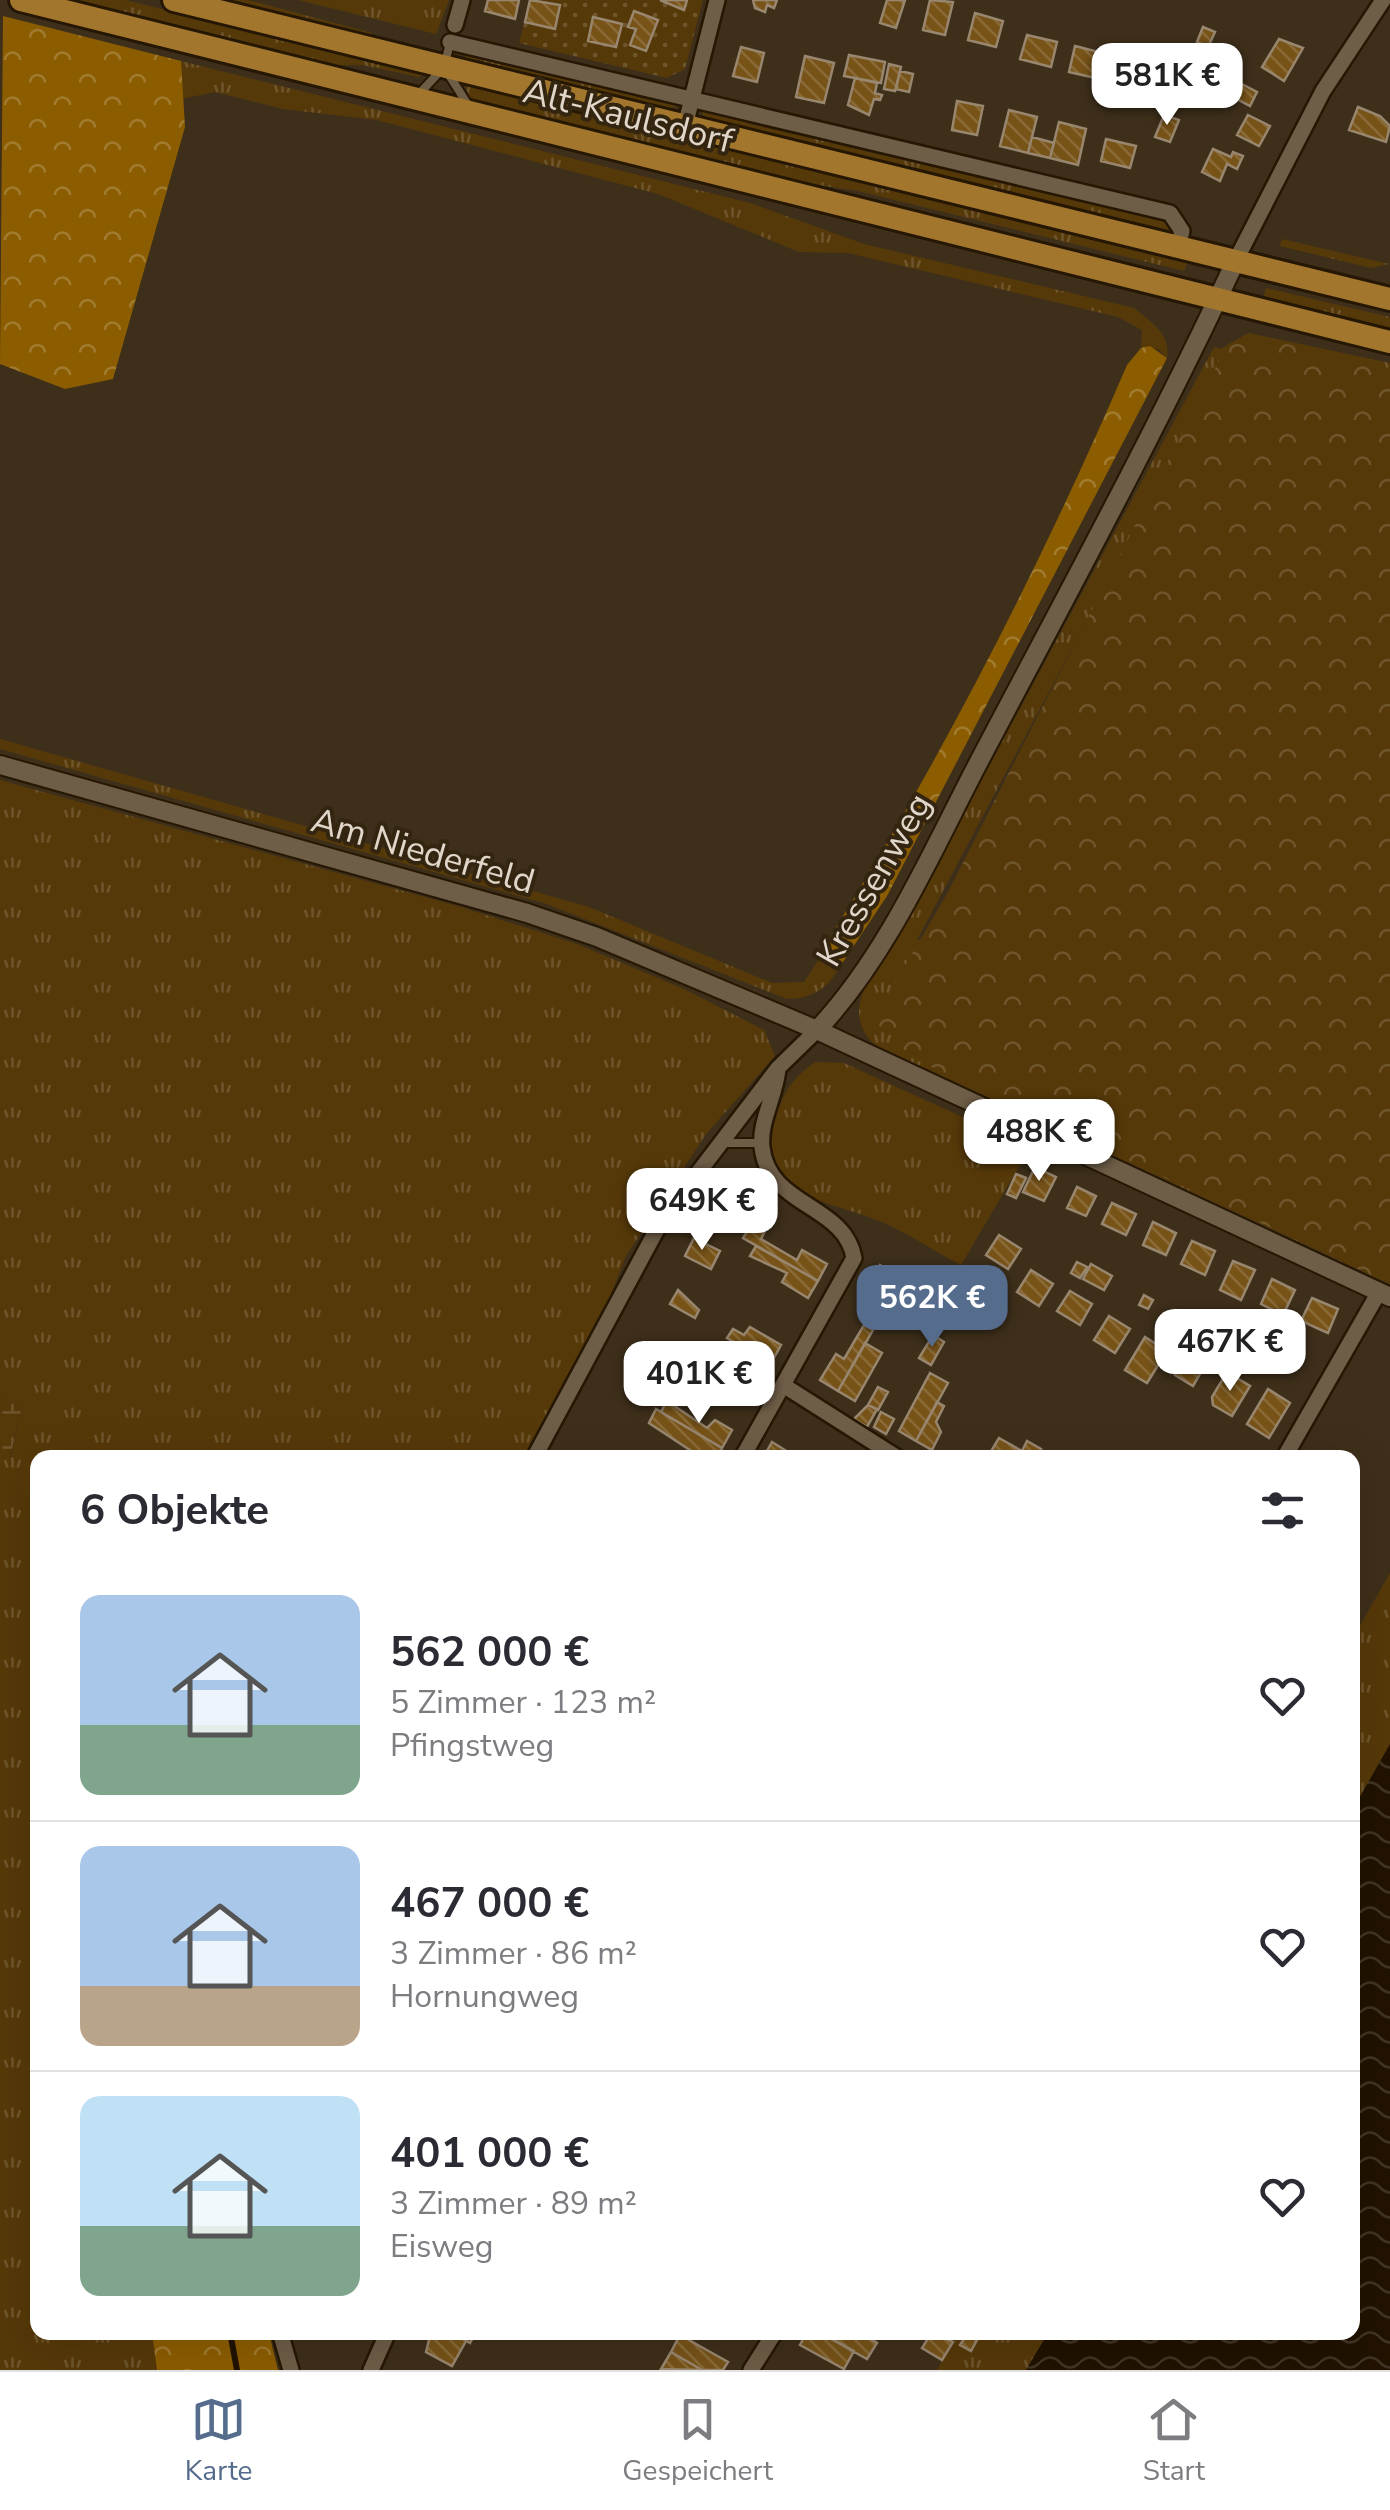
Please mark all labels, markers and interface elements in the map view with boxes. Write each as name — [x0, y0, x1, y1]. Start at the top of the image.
pin: 581K € — [1086, 43, 1248, 128]
text: 581K € — [1114, 54, 1220, 97]
street label: Alt-Kaulsdorf — [518, 67, 739, 165]
street label: Kressenweg — [805, 785, 943, 975]
street label: Am Niederfeld — [306, 797, 540, 905]
pin: 488K € — [958, 1099, 1120, 1184]
text: 488K € — [986, 1110, 1092, 1153]
pin: 649K € — [621, 1168, 783, 1253]
text: 649K € — [649, 1179, 755, 1222]
pin: 562K € — [851, 1265, 1013, 1350]
text: 562K € — [879, 1276, 985, 1319]
pin: 467K € — [1149, 1309, 1311, 1394]
text: 467K € — [1177, 1320, 1283, 1363]
pin: 401K € — [618, 1341, 780, 1426]
text: 401K € — [646, 1352, 752, 1395]
text: 6 Objekte — [80, 1482, 269, 1539]
icon: filters — [1255, 1483, 1310, 1538]
text: 562 000 € — [390, 1624, 589, 1681]
icon: home — [160, 1635, 280, 1755]
icon: heart — [1255, 1668, 1310, 1723]
text: 5 Zimmer · 123 m² — [390, 1681, 656, 1724]
text: Pfingstweg — [390, 1724, 554, 1767]
text: 467 000 € — [390, 1875, 589, 1932]
icon: home — [160, 1886, 280, 2006]
icon: heart — [1255, 1919, 1310, 1974]
text: 3 Zimmer · 86 m² — [390, 1932, 637, 1975]
text: Hornungweg — [390, 1975, 579, 2018]
text: 401 000 € — [390, 2125, 589, 2182]
icon: home — [160, 2136, 280, 2256]
icon: heart — [1255, 2169, 1310, 2224]
text: 3 Zimmer · 89 m² — [390, 2182, 637, 2225]
text: Eisweg — [390, 2225, 494, 2268]
tab: Karte — [185, 2392, 253, 2490]
tab: Gespeichert — [622, 2392, 773, 2490]
tab: Start — [1143, 2392, 1205, 2490]

